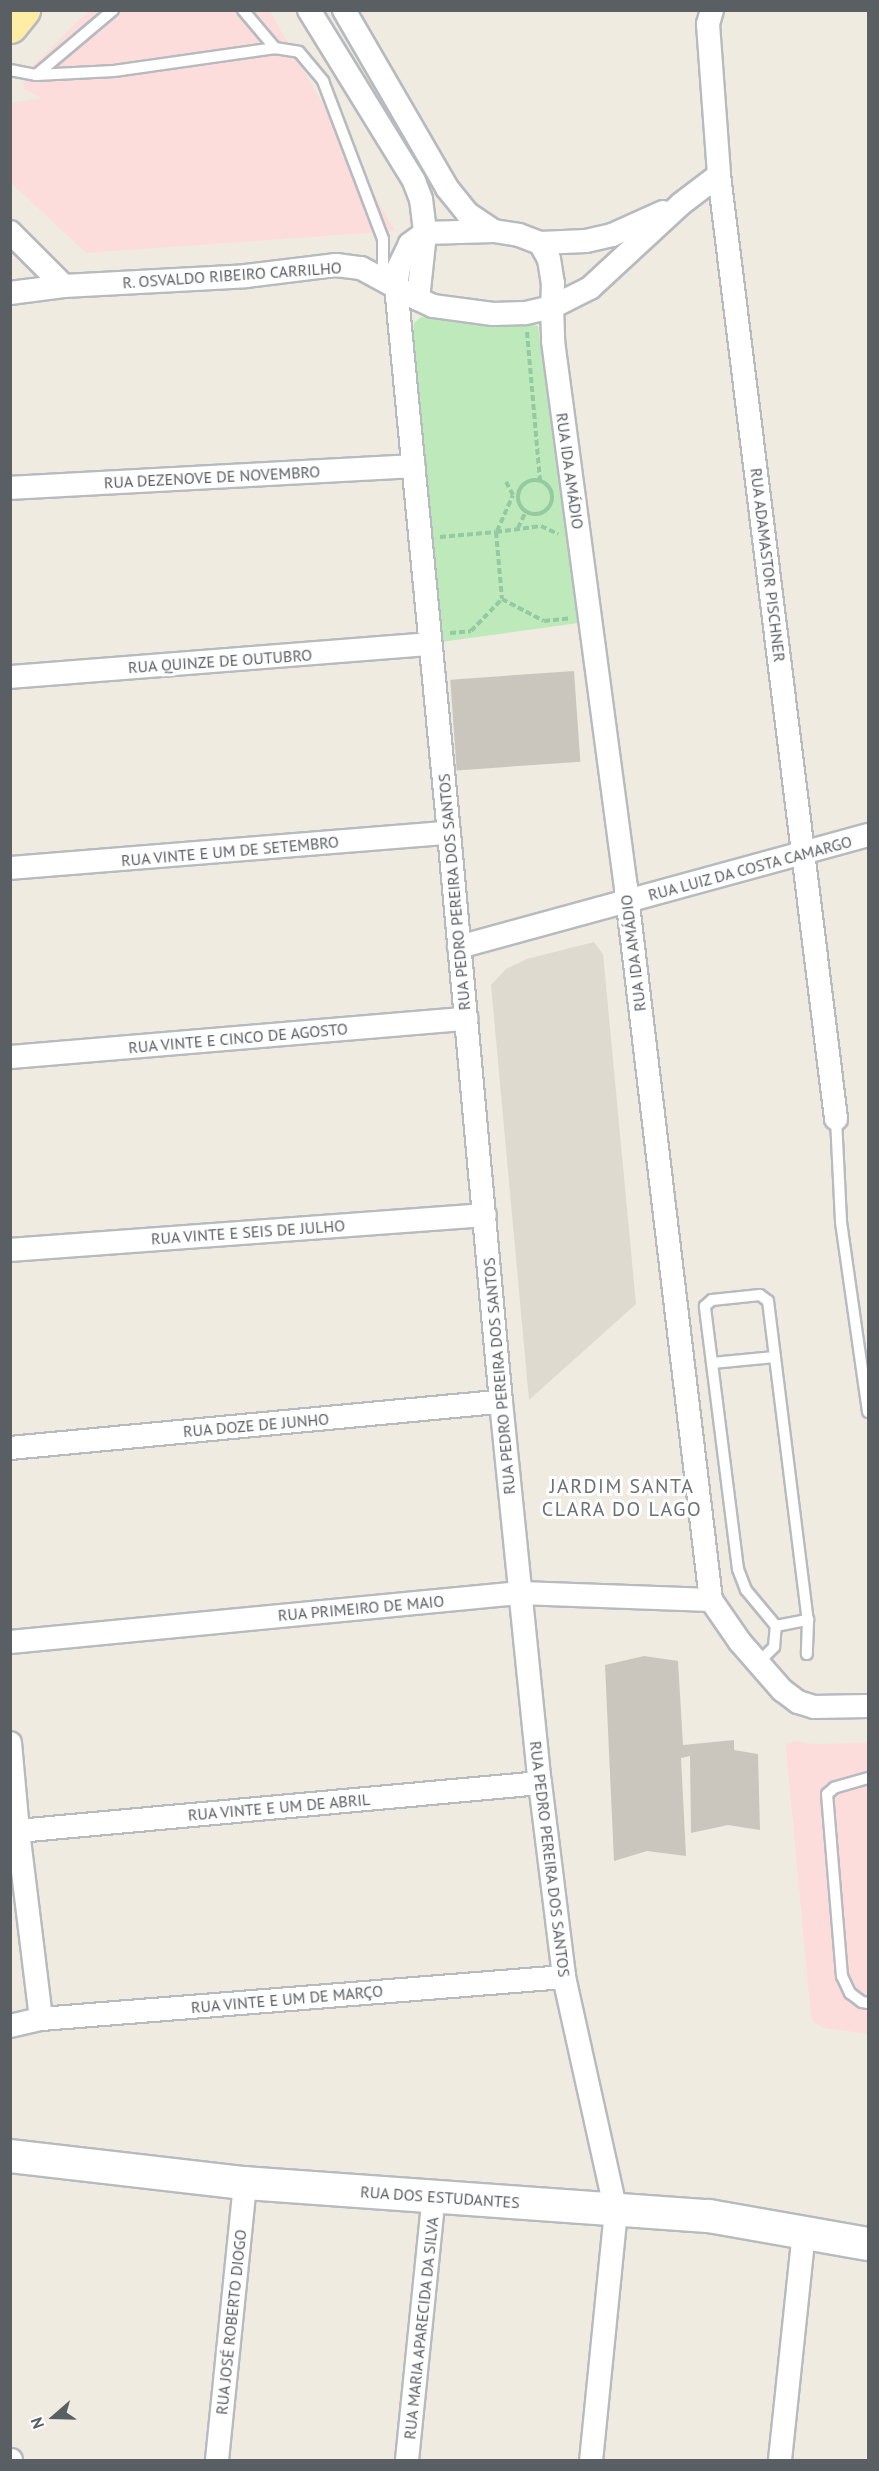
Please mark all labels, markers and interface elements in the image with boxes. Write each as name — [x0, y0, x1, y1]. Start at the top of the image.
street label: R. OSVALDO RIBEIRO CARRILHO — [121, 258, 343, 292]
street label: RUA IDA AMÁDIO — [552, 411, 588, 531]
street label: RUA DEZENOVE DE NOVEMBRO — [103, 462, 321, 492]
street label: RUA ADAMASTOR PISCHNER — [746, 466, 790, 664]
street label: RUA QUINZE DE OUTUBRO — [127, 645, 313, 677]
street label: RUA PEDRO PEREIRA DOS SANTOS — [434, 772, 474, 1012]
street label: RUA LUIZ DA COSTA CAMARGO — [645, 831, 855, 905]
street label: RUA VINTE E UM DE SETEMBRO — [120, 832, 340, 870]
street label: RUA IDA AMÁDIO — [616, 893, 650, 1013]
street label: RUA VINTE E CINCO DE AGOSTO — [127, 1019, 349, 1057]
street label: RUA VINTE E SEIS DE JULHO — [150, 1216, 346, 1248]
street label: RUA PEDRO PEREIRA DOS SANTOS — [479, 1256, 519, 1496]
street label: RUA DOZE DE JUNHO — [182, 1409, 330, 1441]
district label: JARDIM SANTA CLARA DO LAGO — [541, 1474, 703, 1521]
street label: RUA PRIMEIRO DE MAIO — [277, 1591, 445, 1625]
street label: RUA PEDRO PEREIRA DOS SANTOS — [526, 1739, 574, 1979]
street label: RUA VINTE E UM DE ABRIL — [186, 1789, 372, 1825]
street label: RUA VINTE E UM DE MARÇO — [190, 1981, 384, 2017]
street label: RUA DOS ESTUDANTES — [359, 2182, 521, 2212]
street label: RUA MARIA APARECIDA DA SILVA — [400, 2214, 442, 2442]
street label: RUA JOSÉ ROBERTO DIOGO — [212, 2228, 250, 2416]
north arrow — [24, 2387, 84, 2447]
text: N — [26, 2415, 48, 2432]

